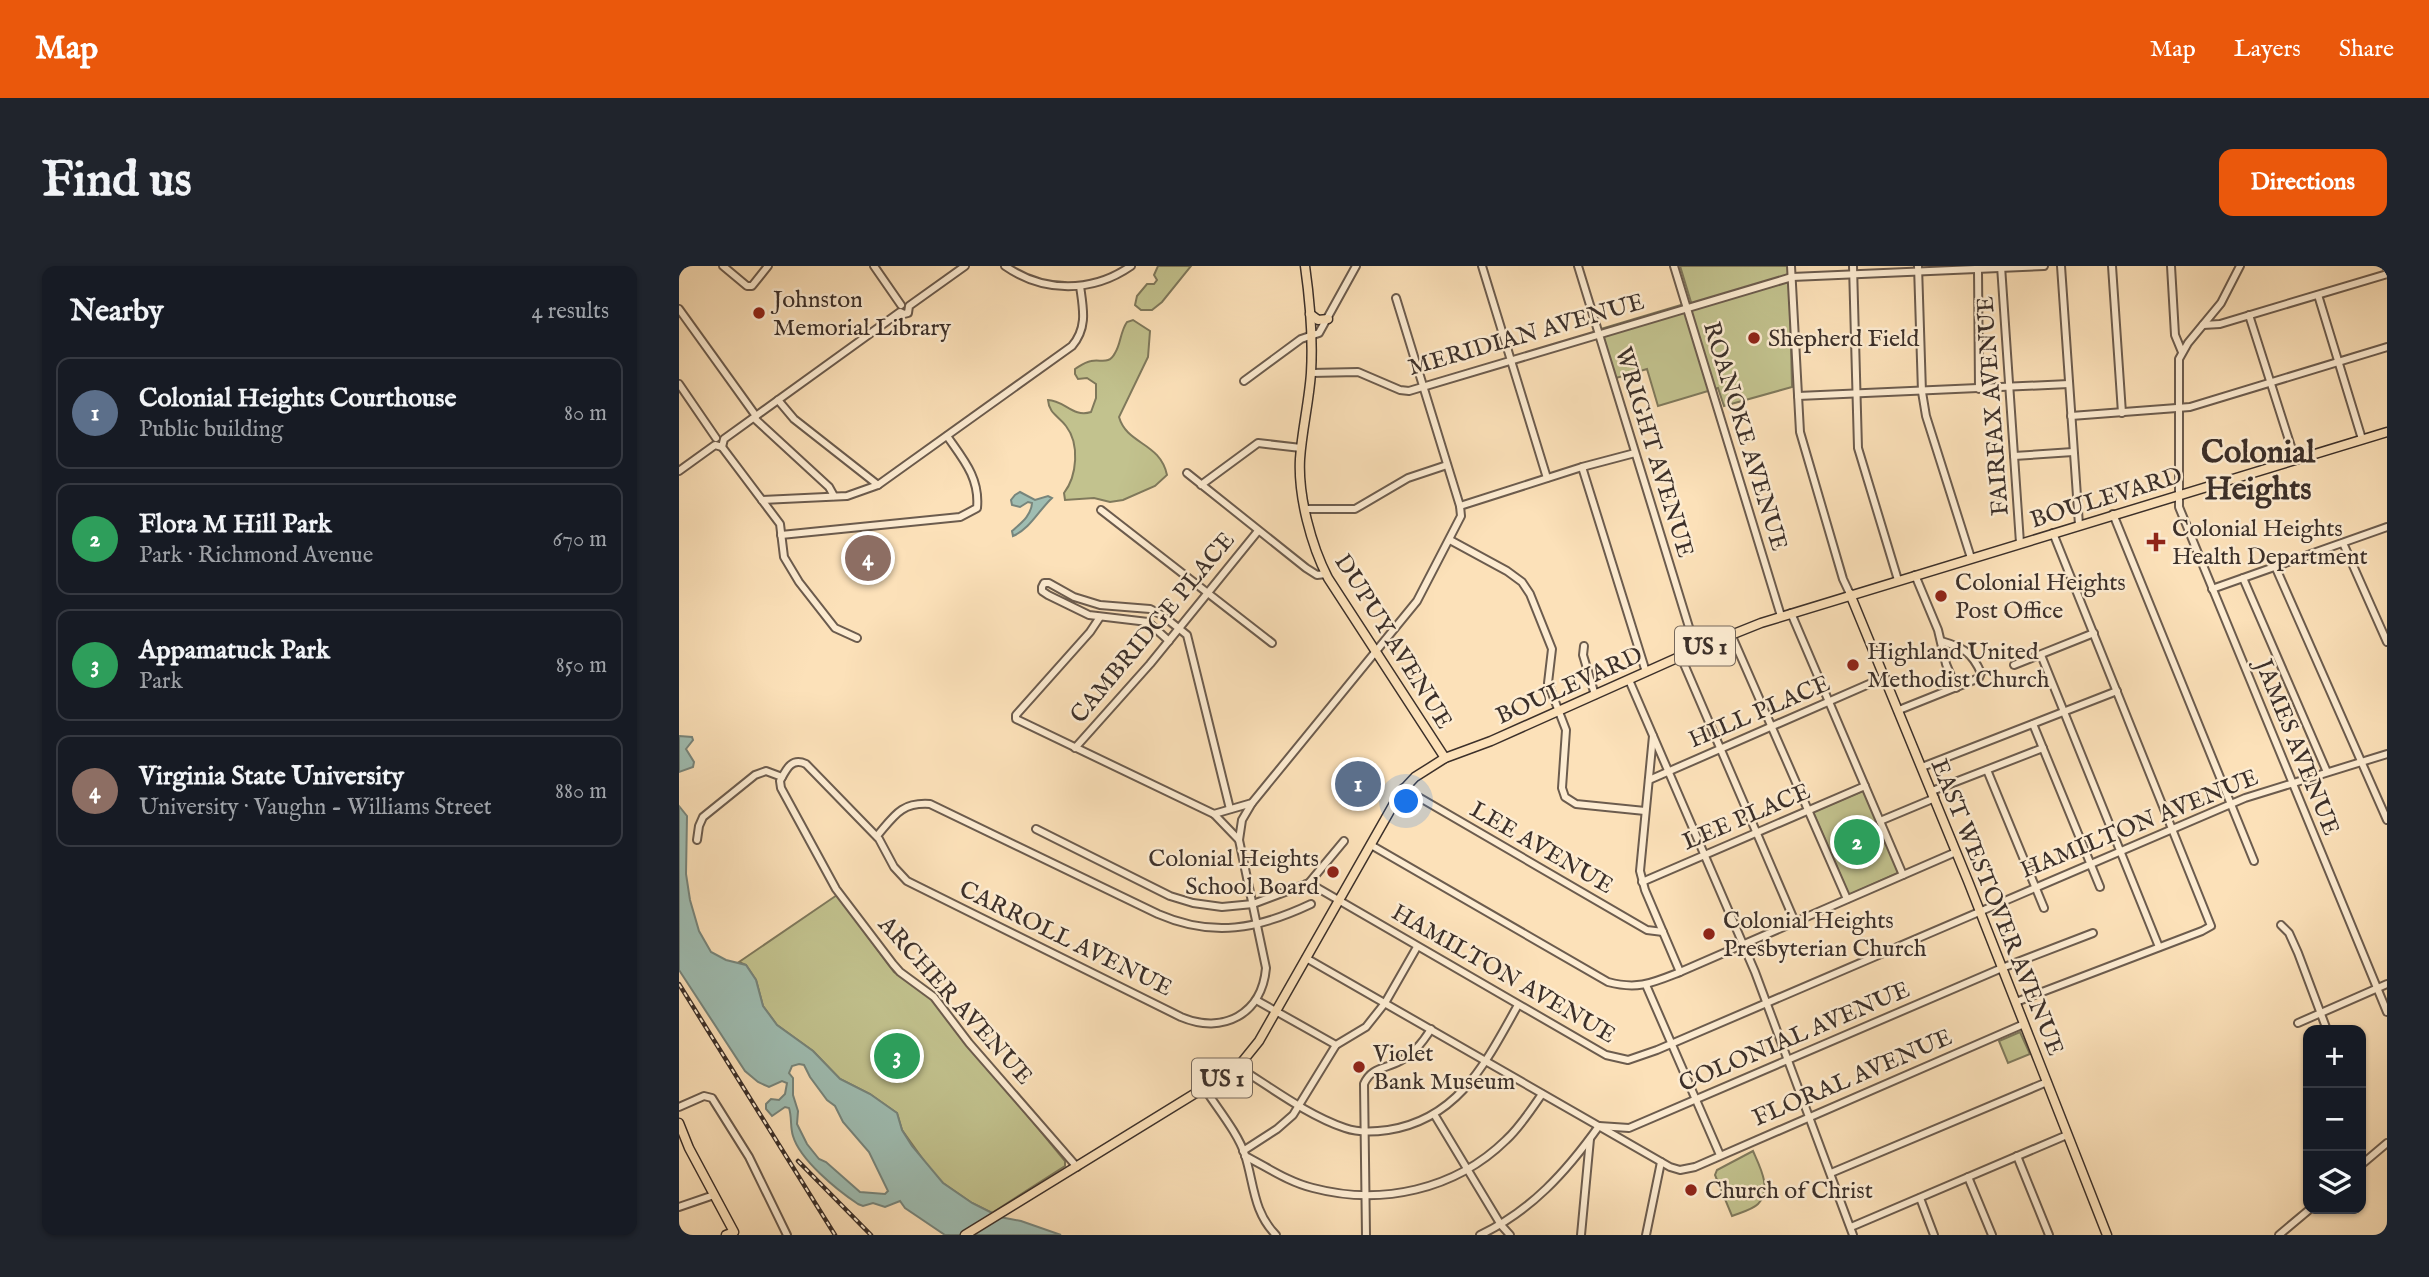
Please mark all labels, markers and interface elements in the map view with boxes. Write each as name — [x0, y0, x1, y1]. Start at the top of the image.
text: Map — [35, 28, 98, 70]
text: Map — [2150, 34, 2196, 65]
text: Layers — [2234, 34, 2301, 65]
text: Share — [2339, 34, 2394, 65]
button: Directions — [2219, 149, 2387, 216]
text: Find us — [42, 151, 192, 213]
place label: Johnston Memorial Library — [770, 285, 951, 344]
street label: MERIDIAN AVENUE — [1405, 287, 1648, 384]
text: Nearby — [70, 293, 163, 331]
street label: FAIRFAX AVENUE — [1970, 295, 2017, 517]
text: 4 results — [531, 297, 609, 326]
marker: Johnston Memorial Library — [751, 305, 767, 321]
street label: ROANOKE AVENUE — [1695, 318, 1794, 555]
place label: Shepherd Field — [1768, 324, 1920, 355]
marker: Shepherd Field — [1746, 330, 1762, 346]
street label: WRIGHT AVENUE — [1607, 343, 1700, 561]
text: Colonial Heights Courthouse — [139, 382, 456, 415]
text: 1 — [91, 399, 99, 428]
text: 80 m — [564, 399, 607, 428]
text: Public building — [139, 415, 283, 444]
district label: Colonial Heights — [2201, 433, 2316, 511]
street label: BOULEVARD — [2027, 461, 2186, 536]
text: Flora M Hill Park — [139, 508, 332, 541]
place label: Colonial Heights Health Department — [2172, 514, 2368, 573]
text: 2 — [90, 525, 100, 554]
text: 670 m — [552, 525, 607, 554]
street label: CAMBRIDGE PLACE — [1064, 526, 1242, 730]
pin: 4 — [845, 532, 891, 584]
marker: Colonial Heights Health Department — [2146, 532, 2166, 552]
text: Park · Richmond Avenue — [139, 541, 373, 570]
street label: DUPUY AVENUE — [1326, 549, 1459, 735]
place label: Colonial Heights Post Office — [1955, 568, 2126, 627]
marker: Colonial Heights Post Office — [1933, 588, 1949, 604]
road number: US 1 — [1675, 626, 1735, 666]
text: Appamatuck Park — [139, 634, 330, 667]
place label: Highland United Methodist Church — [1867, 637, 2050, 696]
street label: BOULEVARD — [1491, 640, 1648, 733]
text: 3 — [91, 651, 99, 680]
text: 850 m — [556, 651, 607, 680]
street label: JAMES AVENUE — [2246, 652, 2346, 840]
marker: Highland United Methodist Church — [1845, 657, 1861, 673]
text: Park — [139, 667, 183, 696]
street label: HILL PLACE — [1684, 669, 1835, 756]
street label: EAST WESTOVER AVENUE — [1923, 754, 2070, 1061]
pin: 1 — [1335, 758, 1381, 810]
text: Virginia State University — [139, 760, 404, 793]
street label: HAMILTON AVENUE — [2016, 762, 2263, 886]
text: 4 — [89, 777, 101, 806]
text: 880 m — [555, 777, 607, 806]
street label: LEE PLACE — [1678, 777, 1815, 858]
your location — [1389, 784, 1423, 818]
text: University · Vaughn - Williams Street — [139, 793, 492, 822]
street label: LEE AVENUE — [1464, 795, 1619, 902]
pin: 2 — [1834, 816, 1880, 868]
place label: Colonial Heights School Board — [1148, 844, 1319, 903]
marker: Colonial Heights School Board — [1325, 864, 1341, 880]
street label: CARROLL AVENUE — [954, 874, 1177, 1004]
street label: HAMILTON AVENUE — [1385, 897, 1621, 1051]
place label: Colonial Heights Presbyterian Church — [1723, 906, 1927, 965]
street label: ARCHER AVENUE — [870, 909, 1039, 1092]
marker: Colonial Heights Presbyterian Church — [1701, 926, 1717, 942]
street label: COLONIAL AVENUE — [1674, 975, 1915, 1100]
street label: FLORAL AVENUE — [1748, 1022, 1957, 1134]
map controls — [2303, 1025, 2366, 1214]
button: + — [2303, 1025, 2366, 1088]
pin: 3 — [874, 1030, 920, 1082]
place label: Violet Bank Museum — [1372, 1039, 1515, 1098]
road number: US 1 — [1192, 1058, 1252, 1098]
marker: Violet Bank Museum — [1351, 1059, 1367, 1075]
button: − — [2303, 1088, 2366, 1151]
button: layers — [2303, 1151, 2366, 1214]
place label: Church of Christ — [1705, 1176, 1873, 1207]
marker: Church of Christ — [1683, 1182, 1699, 1198]

